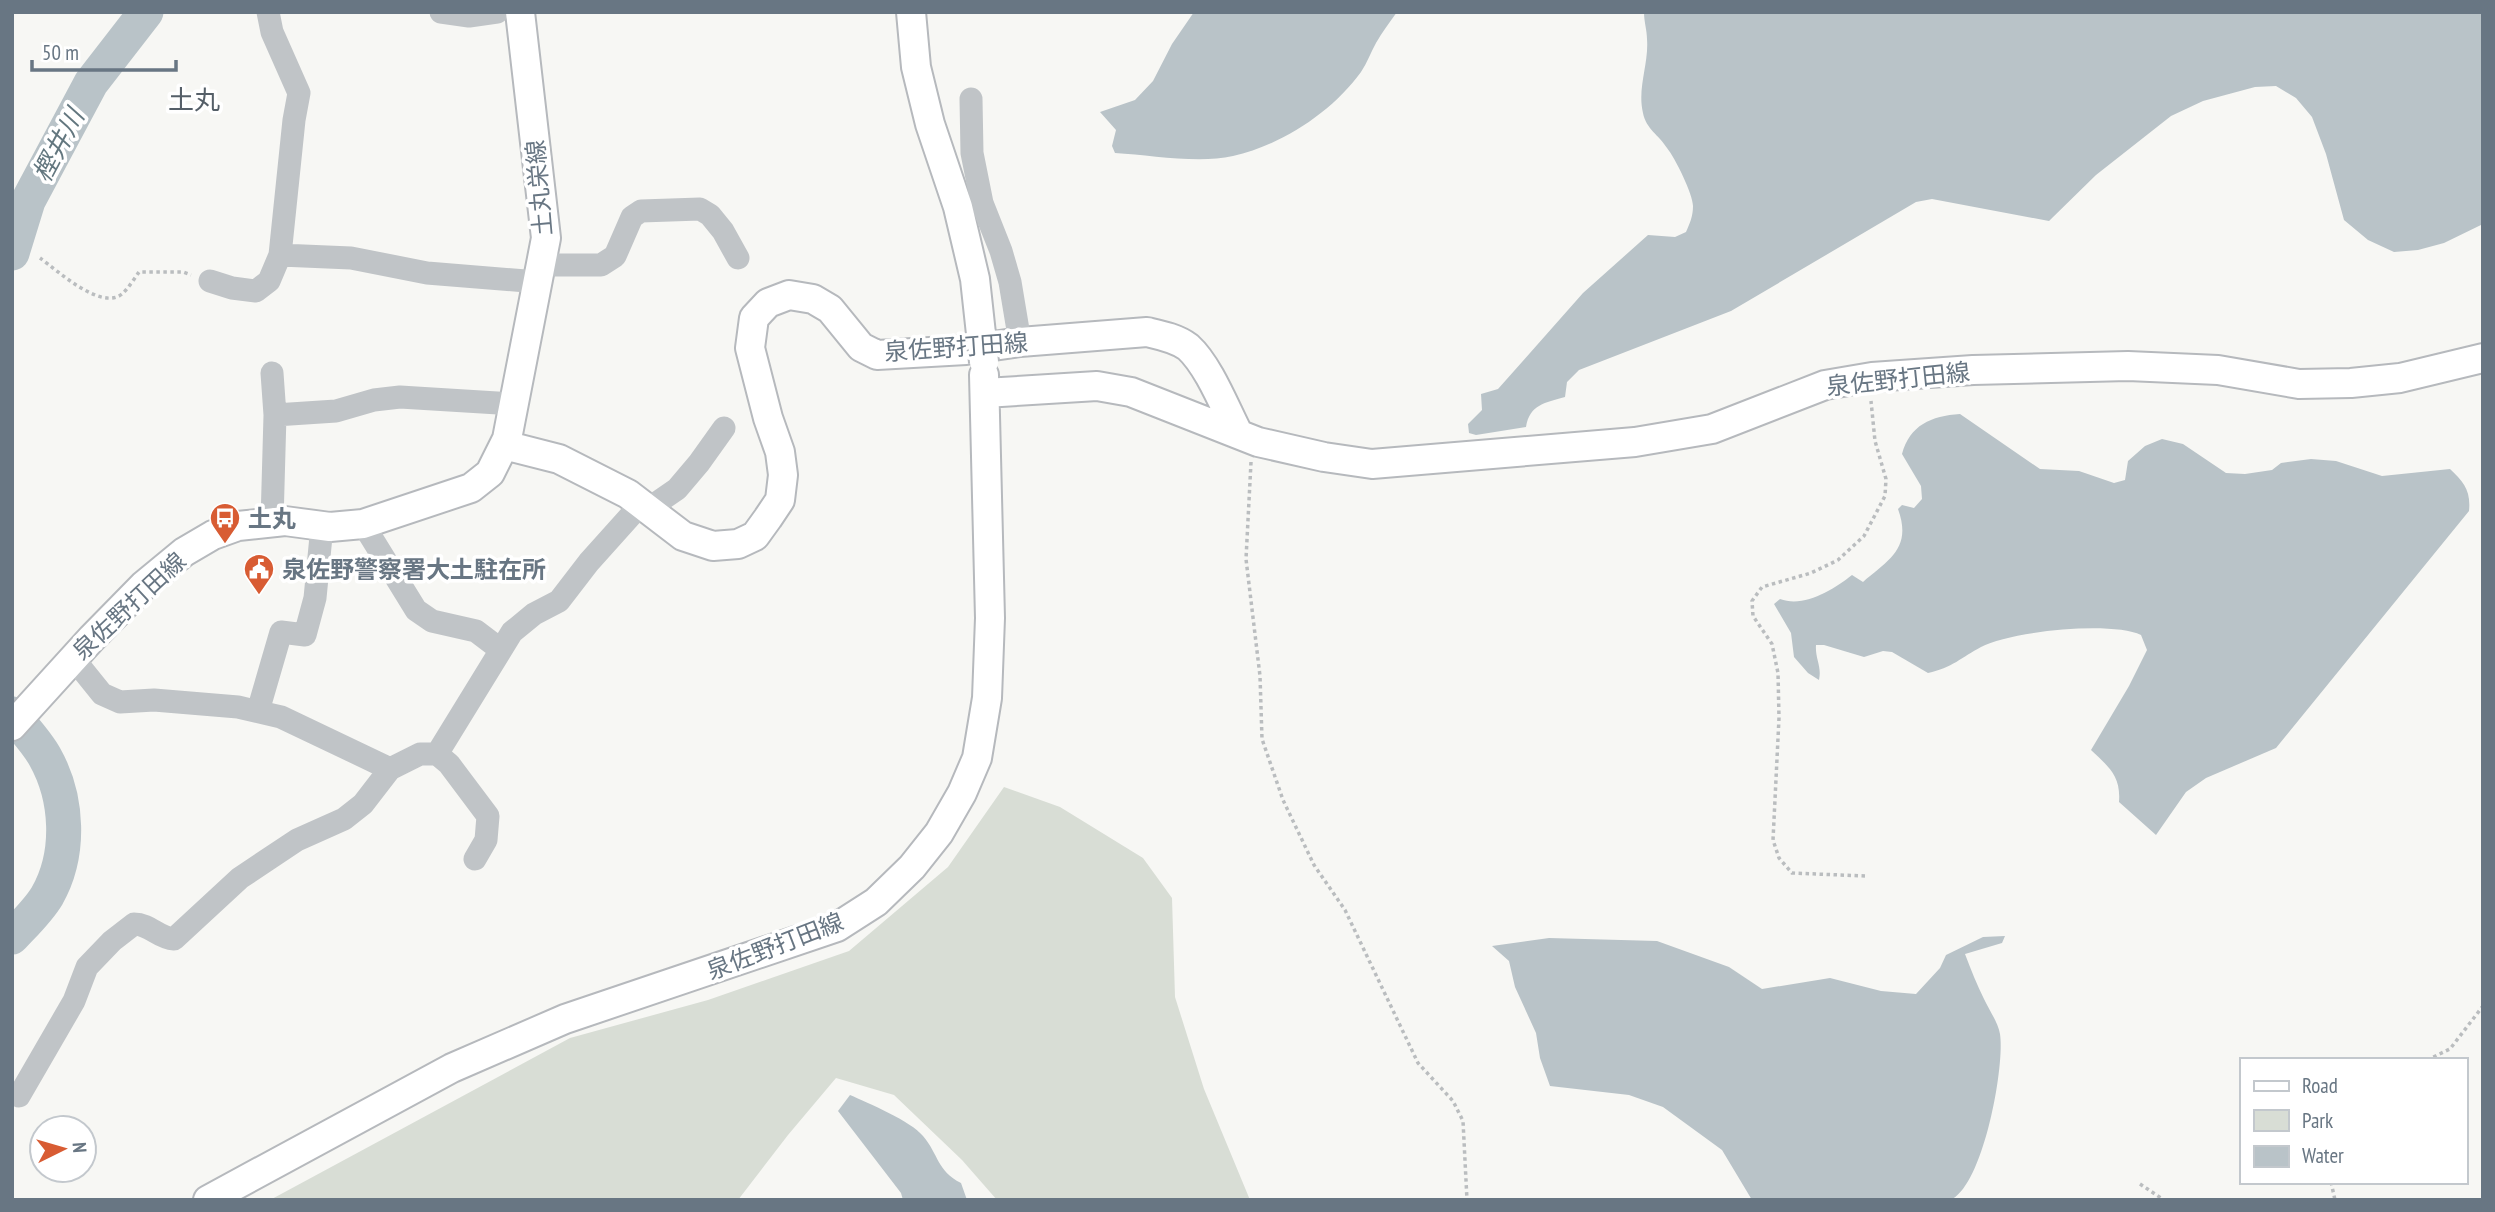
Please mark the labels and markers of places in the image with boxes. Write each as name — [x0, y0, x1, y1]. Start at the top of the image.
bus stop icon: 土丸 — [208, 501, 242, 545]
place label: 土丸 — [248, 503, 296, 534]
public building icon: 泉佐野警察署大土駐在所 — [242, 552, 276, 596]
place label: 泉佐野警察署大土駐在所 — [282, 554, 546, 585]

